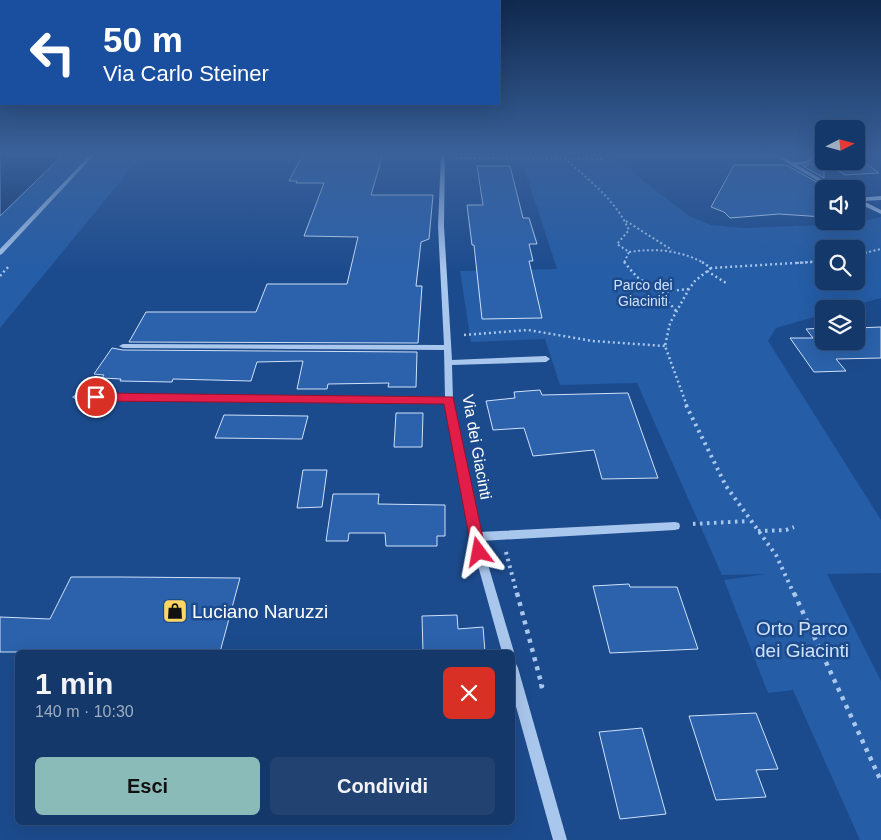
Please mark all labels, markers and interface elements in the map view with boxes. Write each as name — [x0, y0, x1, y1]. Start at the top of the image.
icon: left — [20, 20, 85, 85]
text: 50 m — [103, 20, 183, 59]
text: Via Carlo Steiner — [103, 61, 269, 86]
north arrow — [815, 120, 865, 170]
map controls — [815, 120, 865, 350]
button: sound — [815, 180, 865, 230]
button: search — [815, 240, 865, 290]
park label: Parco dei Giaciniti — [613, 277, 673, 309]
button: layers — [815, 300, 865, 350]
pin — [75, 376, 117, 418]
icon: arrive — [82, 383, 110, 411]
street label: Via dei Giacinti — [459, 393, 495, 501]
position arrow — [452, 525, 504, 577]
shop icon: Luciano Naruzzi — [162, 598, 188, 624]
place label: Luciano Naruzzi — [192, 601, 328, 622]
park label: Orto Parco dei Giacinti — [755, 618, 849, 661]
text: 1 min — [35, 667, 113, 700]
button: close — [443, 667, 495, 719]
text: 140 m · 10:30 — [35, 703, 134, 720]
button: Esci — [35, 757, 260, 815]
button: Condividi — [270, 757, 495, 815]

